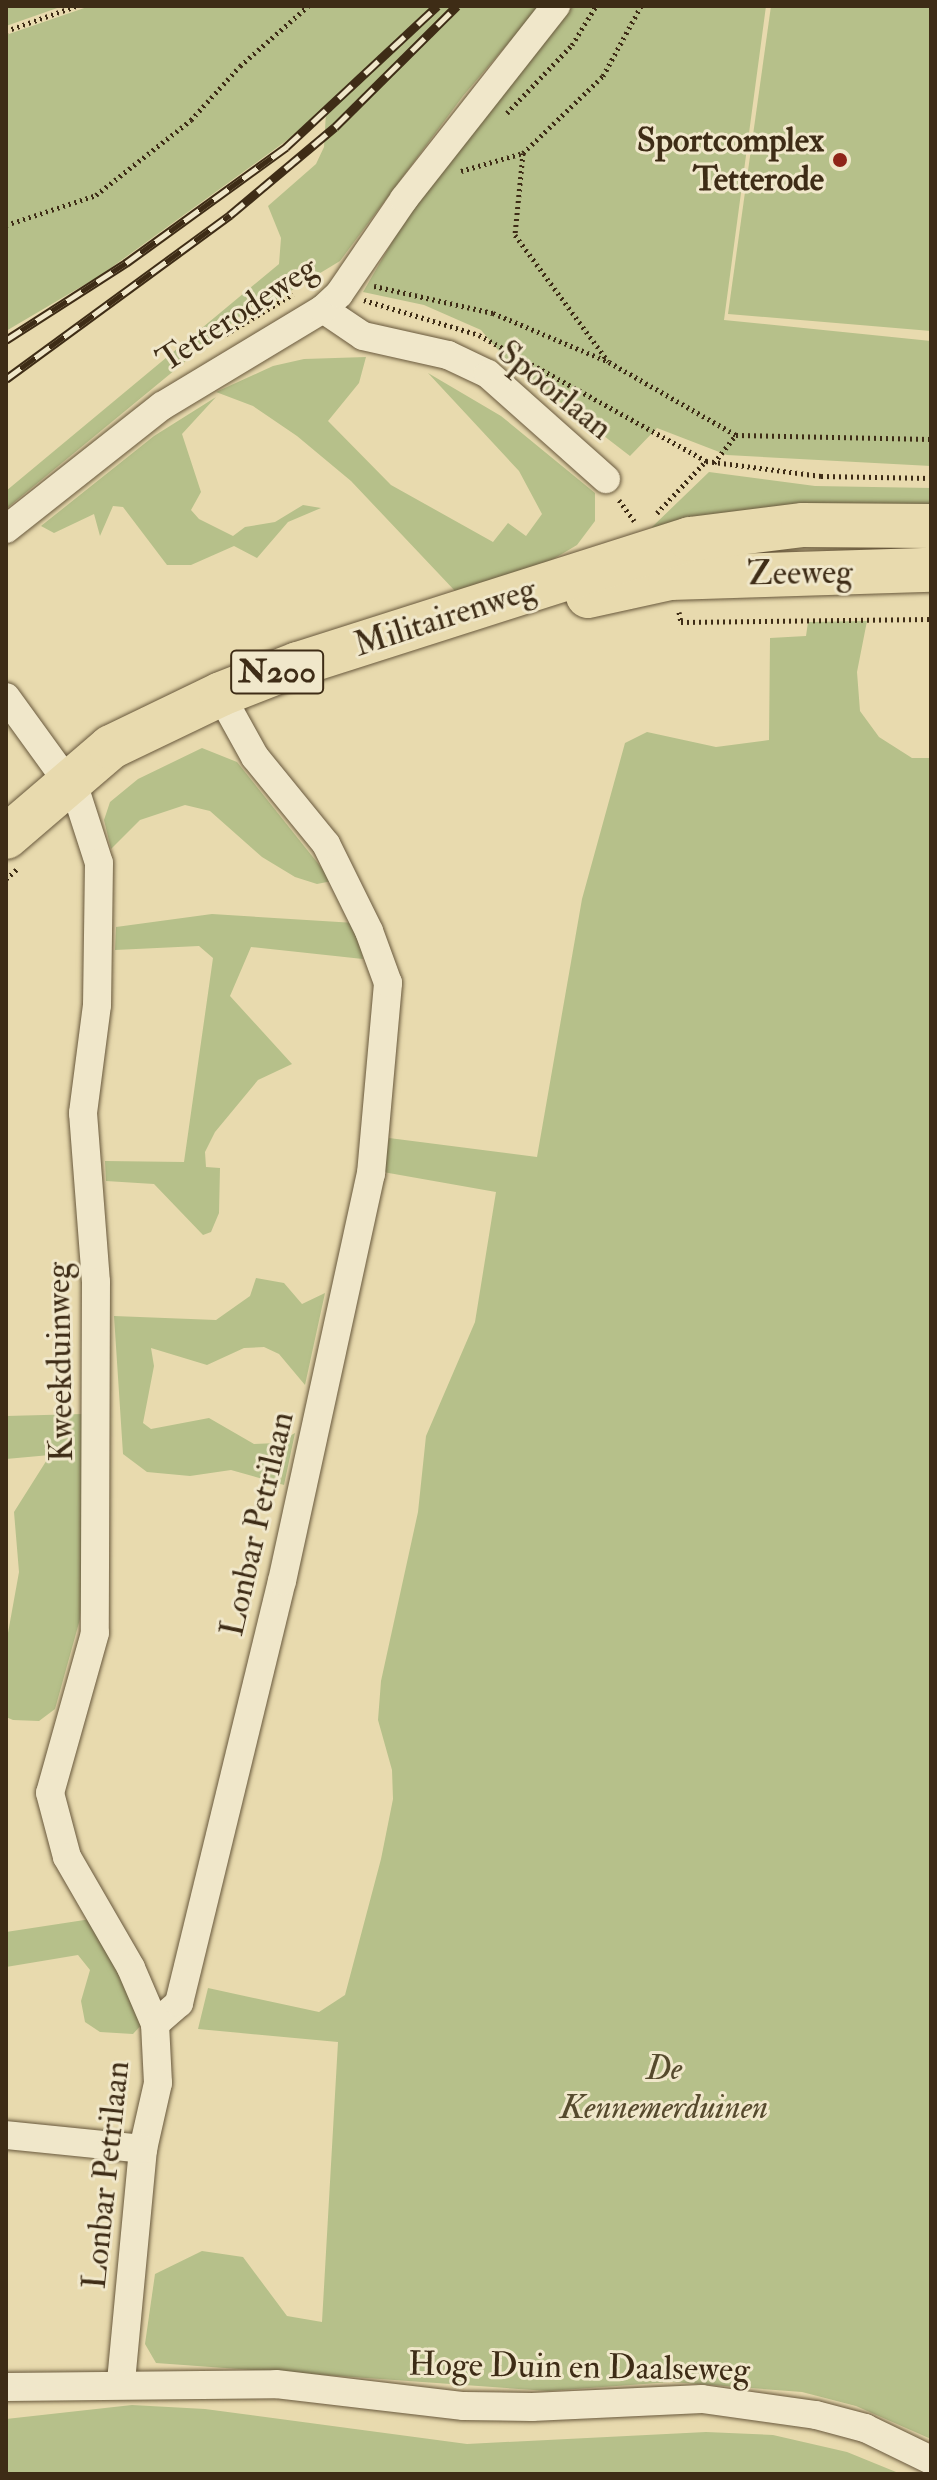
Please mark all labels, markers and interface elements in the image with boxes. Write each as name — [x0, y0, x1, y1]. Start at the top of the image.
place label: Sportcomplex Tetterode — [637, 120, 824, 200]
marker: Sportcomplex Tetterode — [831, 151, 849, 169]
street label: Tetterodeweg — [149, 247, 325, 381]
street label: Spoorlaan — [489, 331, 621, 449]
street label: Zeeweg — [747, 552, 853, 594]
street label: Militairenweg — [349, 568, 541, 666]
road number: N200 — [229, 644, 325, 700]
street label: Kweekduinweg — [38, 1262, 82, 1462]
street label: Lonbar Petrilaan — [211, 1408, 303, 1640]
park label: De Kennemerduinen — [560, 2048, 768, 2128]
street label: Lonbar Petrilaan — [74, 2059, 138, 2291]
street label: Hoge Duin en Daalseweg — [408, 2344, 750, 2390]

